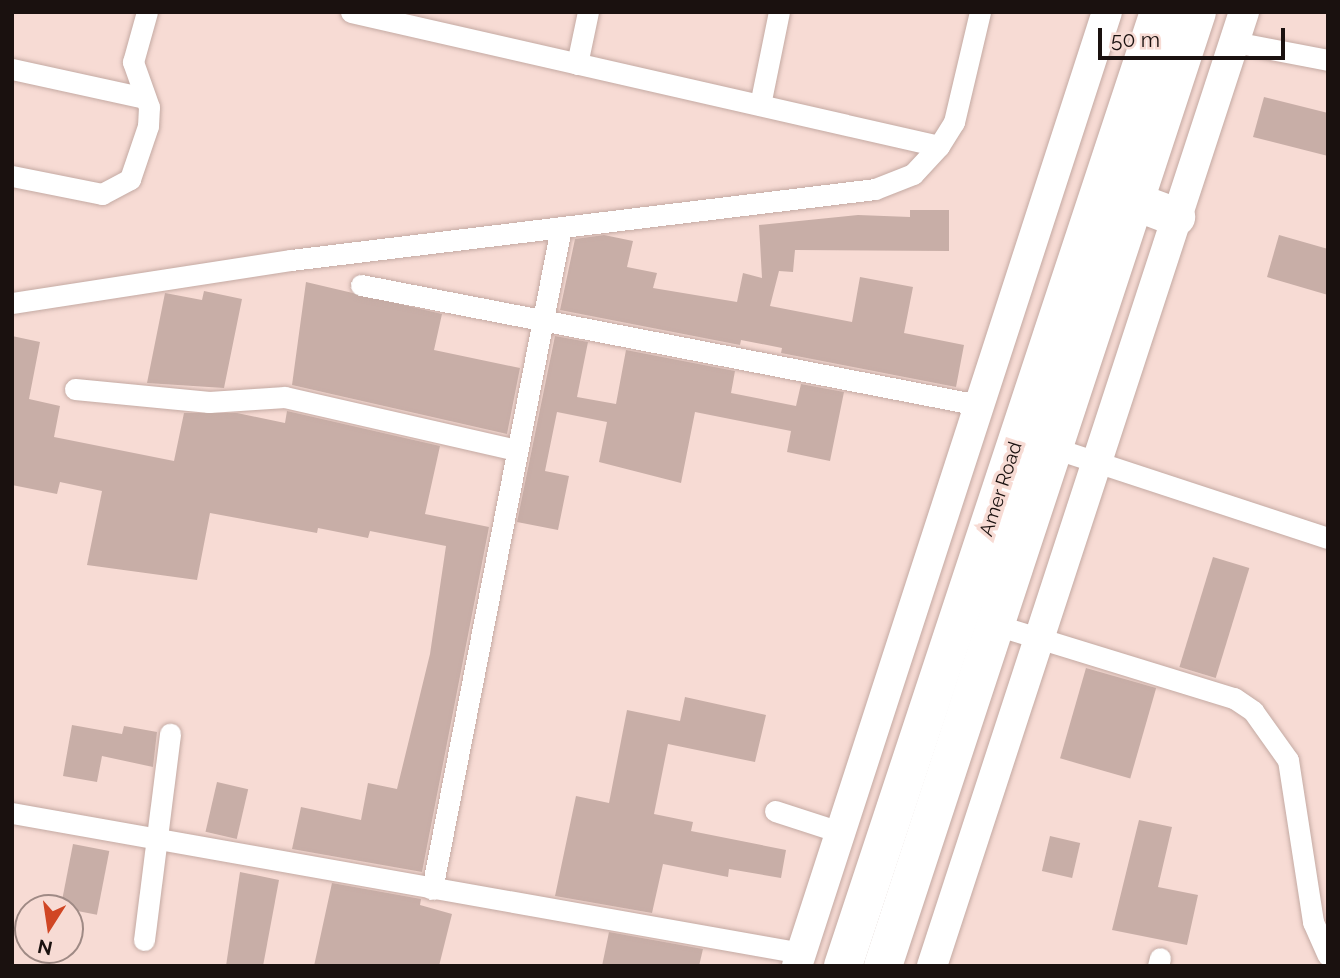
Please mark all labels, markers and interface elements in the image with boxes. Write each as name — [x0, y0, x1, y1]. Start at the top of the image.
scale bar — [1102, 14, 1289, 58]
text: 50 m — [1111, 27, 1160, 52]
street label: Amer Road — [975, 439, 1027, 539]
north arrow — [14, 894, 84, 964]
text: N — [36, 935, 54, 960]

